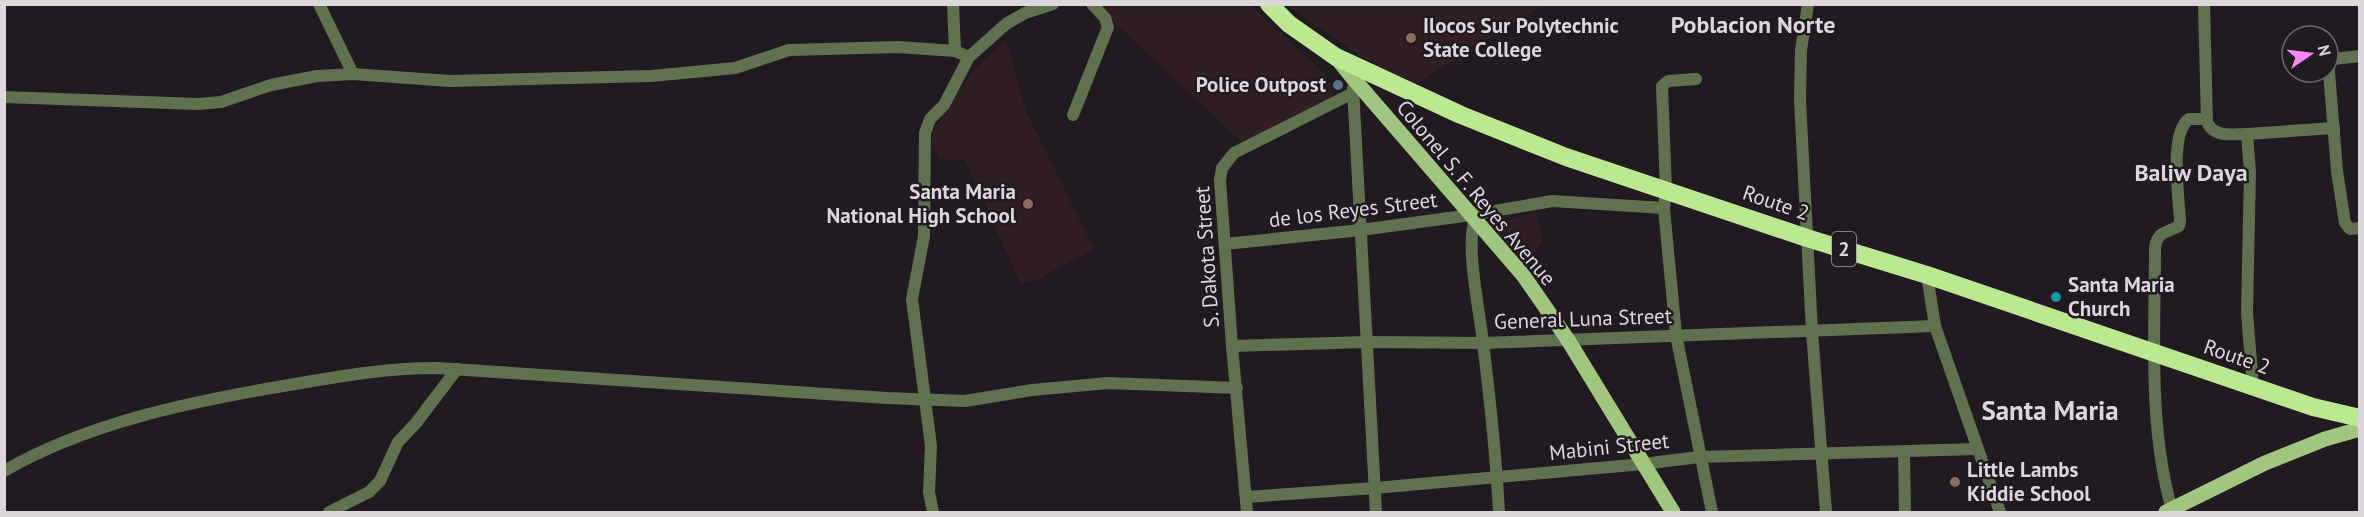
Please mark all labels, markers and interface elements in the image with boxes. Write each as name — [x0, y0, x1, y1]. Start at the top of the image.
district label: Poblacion Norte — [1671, 9, 1835, 40]
place label: Ilocos Sur Polytechnic State College — [1423, 12, 1619, 63]
north arrow — [2280, 24, 2340, 84]
marker: Ilocos Sur Polytechnic State College — [1404, 31, 1418, 45]
text: N — [2314, 43, 2336, 58]
place label: Police Outpost — [1196, 71, 1327, 98]
marker: Police Outpost — [1331, 78, 1345, 92]
street label: Colonel S. F. Reyes Avenue — [1391, 94, 1562, 291]
district label: Baliw Daya — [2134, 157, 2248, 188]
place label: Santa Maria National High School — [826, 178, 1017, 229]
street label: Route 2 — [1739, 179, 1813, 226]
street label: S. Dakota Street — [1188, 185, 1225, 329]
street label: de los Reyes Street — [1267, 186, 1439, 233]
marker: Santa Maria National High School — [1021, 197, 1035, 211]
road number: 2 — [1832, 232, 1856, 266]
place label: Santa Maria Church — [2068, 271, 2175, 322]
marker: Santa Maria Church — [2049, 290, 2063, 304]
street label: General Luna Street — [1494, 302, 1672, 335]
street label: Route 2 — [2200, 333, 2274, 380]
district label: Santa Maria — [1981, 393, 2119, 427]
street label: Mabini Street — [1548, 427, 1670, 466]
place label: Little Lambs Kiddie School — [1967, 456, 2091, 507]
marker: Little Lambs Kiddie School — [1948, 475, 1962, 489]

